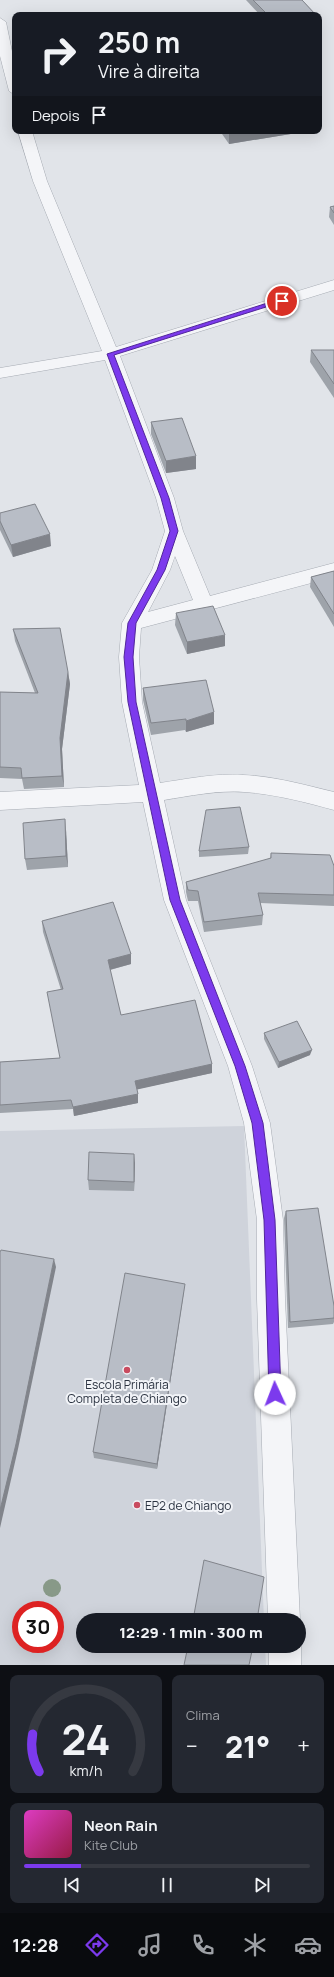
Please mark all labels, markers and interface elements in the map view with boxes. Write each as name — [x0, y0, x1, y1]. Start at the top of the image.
text: 250 m — [98, 23, 180, 61]
icon: right — [32, 28, 84, 80]
text: Vire à direita — [98, 59, 200, 83]
icon: arrive — [88, 104, 110, 126]
text: Depois — [32, 105, 80, 126]
pin — [265, 284, 299, 318]
icon: arrive — [271, 290, 293, 312]
marker: Escola Primária Completa de Chiango — [122, 1365, 132, 1375]
position arrow — [254, 1373, 296, 1415]
place label: Escola Primária Completa de Chiango — [67, 1376, 187, 1407]
place label: EP2 de Chiango — [145, 1497, 231, 1514]
marker: EP2 de Chiango — [132, 1500, 142, 1510]
speed limit sign: 30 — [12, 1601, 64, 1653]
text: 12:29 · 1 min · 300 m — [119, 1622, 263, 1643]
text: Clima — [186, 1706, 220, 1724]
text: 24 — [61, 1711, 111, 1767]
text: 21° — [225, 1726, 270, 1767]
text: − — [186, 1731, 198, 1761]
text: + — [297, 1731, 310, 1761]
text: km/h — [69, 1761, 103, 1780]
text: Neon Rain — [84, 1815, 158, 1836]
text: Kite Club — [84, 1836, 138, 1854]
icon: previous — [61, 1874, 83, 1896]
icon: pause — [156, 1874, 178, 1896]
icon: next — [251, 1874, 273, 1896]
icon: directions — [83, 1931, 111, 1959]
icon: music — [136, 1931, 164, 1959]
icon: phone — [189, 1931, 217, 1959]
icon: climate — [241, 1931, 269, 1959]
icon: car — [294, 1931, 322, 1959]
text: 12:28 — [12, 1933, 59, 1957]

